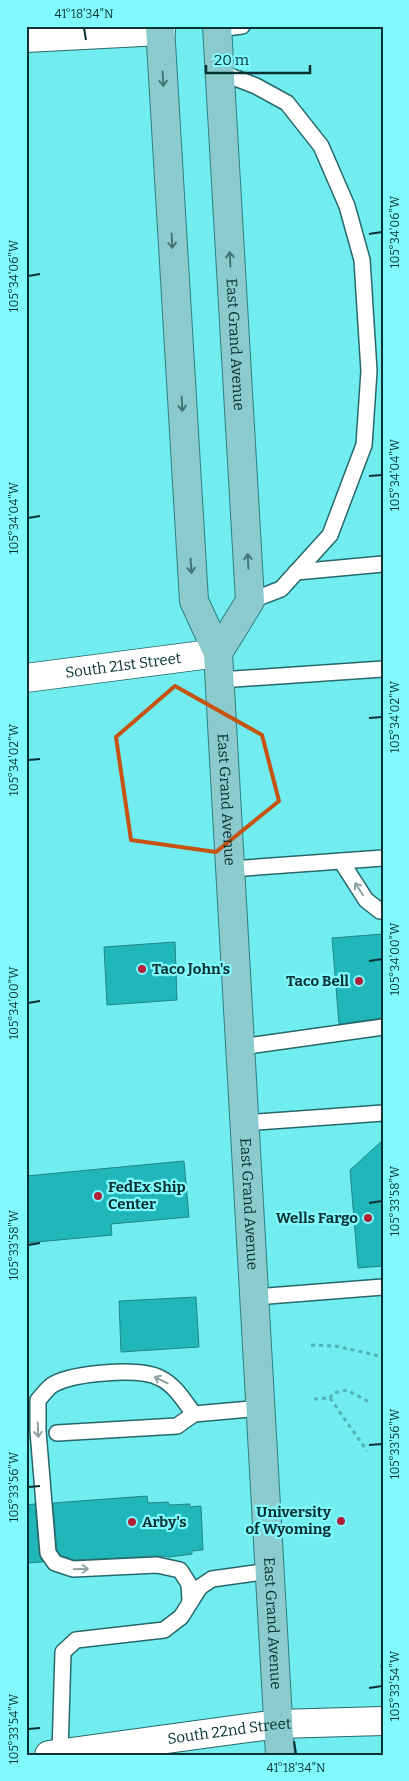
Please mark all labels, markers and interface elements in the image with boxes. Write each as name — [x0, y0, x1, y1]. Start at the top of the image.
text: 41°18'34"N — [54, 7, 114, 21]
scale bar — [206, 42, 310, 74]
text: 20 m — [214, 51, 250, 69]
one-way arrow — [158, 70, 168, 87]
text: 105°34'06"W — [388, 195, 402, 268]
one-way arrow — [168, 233, 177, 249]
text: 105°34'06"W — [7, 239, 21, 312]
one-way arrow — [225, 251, 234, 267]
street label: East Grand Avenue — [222, 278, 248, 411]
one-way arrow — [177, 395, 186, 411]
text: 105°34'04"W — [388, 438, 402, 511]
text: 105°34'04"W — [7, 481, 21, 554]
one-way arrow — [243, 553, 252, 569]
one-way arrow — [187, 558, 196, 574]
street label: South 21st Street — [64, 649, 183, 682]
text: 105°34'02"W — [388, 680, 402, 753]
text: 105°34'02"W — [7, 723, 21, 796]
street label: East Grand Avenue — [214, 733, 239, 866]
one-way arrow — [353, 883, 363, 897]
text: 105°34'00"W — [388, 922, 402, 996]
place label: Taco John's — [152, 960, 230, 978]
marker: Taco John's — [136, 963, 148, 975]
text: 105°34'00"W — [7, 966, 21, 1040]
place label: Taco Bell — [286, 972, 349, 990]
marker: Taco Bell — [353, 975, 365, 987]
street label: East Grand Avenue — [236, 1137, 262, 1271]
text: 105°33'58"W — [388, 1165, 402, 1236]
place label: FedEx Ship Center — [108, 1178, 186, 1213]
marker: FedEx Ship Center — [92, 1190, 104, 1202]
text: 105°33'58"W — [7, 1209, 21, 1280]
place label: Wells Fargo — [276, 1209, 358, 1227]
marker: Wells Fargo — [362, 1212, 374, 1224]
one-way arrow — [153, 1375, 168, 1385]
text: 105°33'56"W — [388, 1408, 402, 1479]
one-way arrow — [34, 1422, 43, 1438]
text: 105°33'56"W — [7, 1451, 21, 1522]
place label: University of Wyoming — [245, 1503, 332, 1538]
place label: Arby's — [142, 1513, 187, 1531]
marker: University of Wyoming — [335, 1515, 347, 1527]
marker: Arby's — [126, 1516, 138, 1528]
street label: East Grand Avenue — [260, 1557, 285, 1690]
one-way arrow — [72, 1564, 89, 1574]
text: 105°33'54"W — [388, 1650, 402, 1721]
text: 105°33'54"W — [7, 1693, 21, 1764]
street label: South 22nd Street — [166, 1715, 292, 1748]
text: 41°18'34"N — [266, 1761, 326, 1775]

